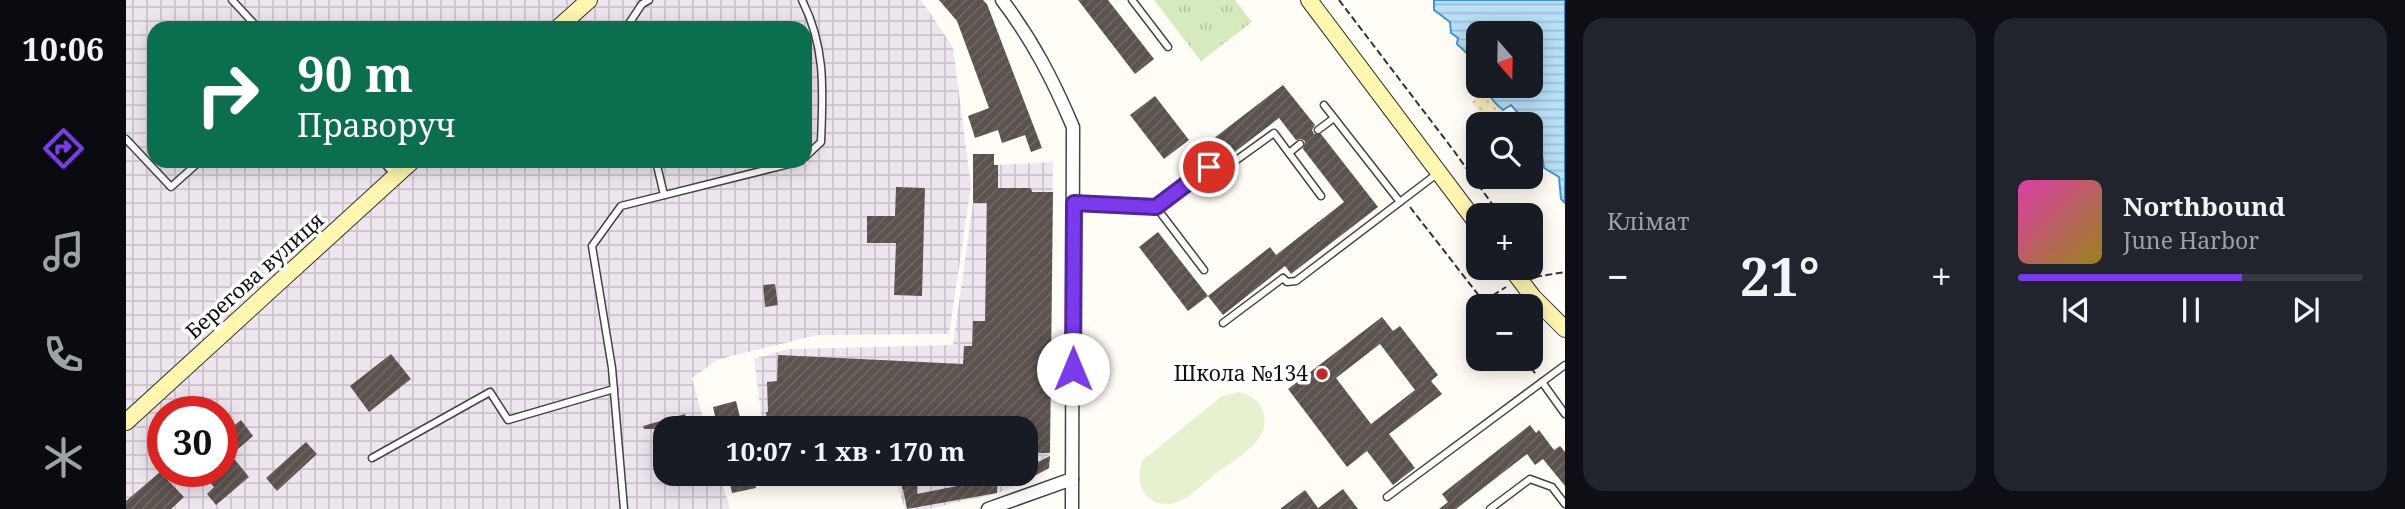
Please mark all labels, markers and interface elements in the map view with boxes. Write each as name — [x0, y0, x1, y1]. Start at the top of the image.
north arrow — [1466, 21, 1544, 98]
map controls — [1466, 21, 1543, 371]
text: 10:06 — [22, 27, 104, 70]
text: 90 m — [297, 40, 413, 106]
icon: right — [182, 49, 273, 140]
text: Праворуч — [297, 103, 456, 146]
button: search — [1466, 112, 1543, 189]
icon: directions — [39, 124, 88, 173]
pin — [1179, 137, 1239, 197]
icon: arrive — [1190, 148, 1228, 186]
text: Northbound — [2123, 188, 2285, 224]
button: + — [1466, 203, 1543, 280]
text: Клімат — [1607, 205, 1689, 237]
street label: Берегова вулиця — [179, 206, 329, 345]
text: June Harbor — [2123, 224, 2259, 256]
icon: music — [39, 227, 88, 276]
text: 21° — [1740, 240, 1820, 311]
text: − — [1607, 250, 1629, 302]
text: + — [1931, 250, 1952, 302]
icon: previous — [2057, 291, 2095, 329]
icon: pause — [2172, 291, 2210, 329]
icon: next — [2287, 291, 2325, 329]
button: − — [1466, 294, 1543, 371]
icon: phone — [39, 330, 88, 379]
position arrow — [1036, 332, 1110, 406]
place label: Школа №134 — [1174, 359, 1308, 387]
marker: Школа №134 — [1314, 366, 1330, 382]
speed limit sign: 30 — [147, 396, 238, 487]
icon: climate — [39, 433, 88, 482]
text: 10:07 · 1 хв · 170 m — [726, 433, 965, 469]

